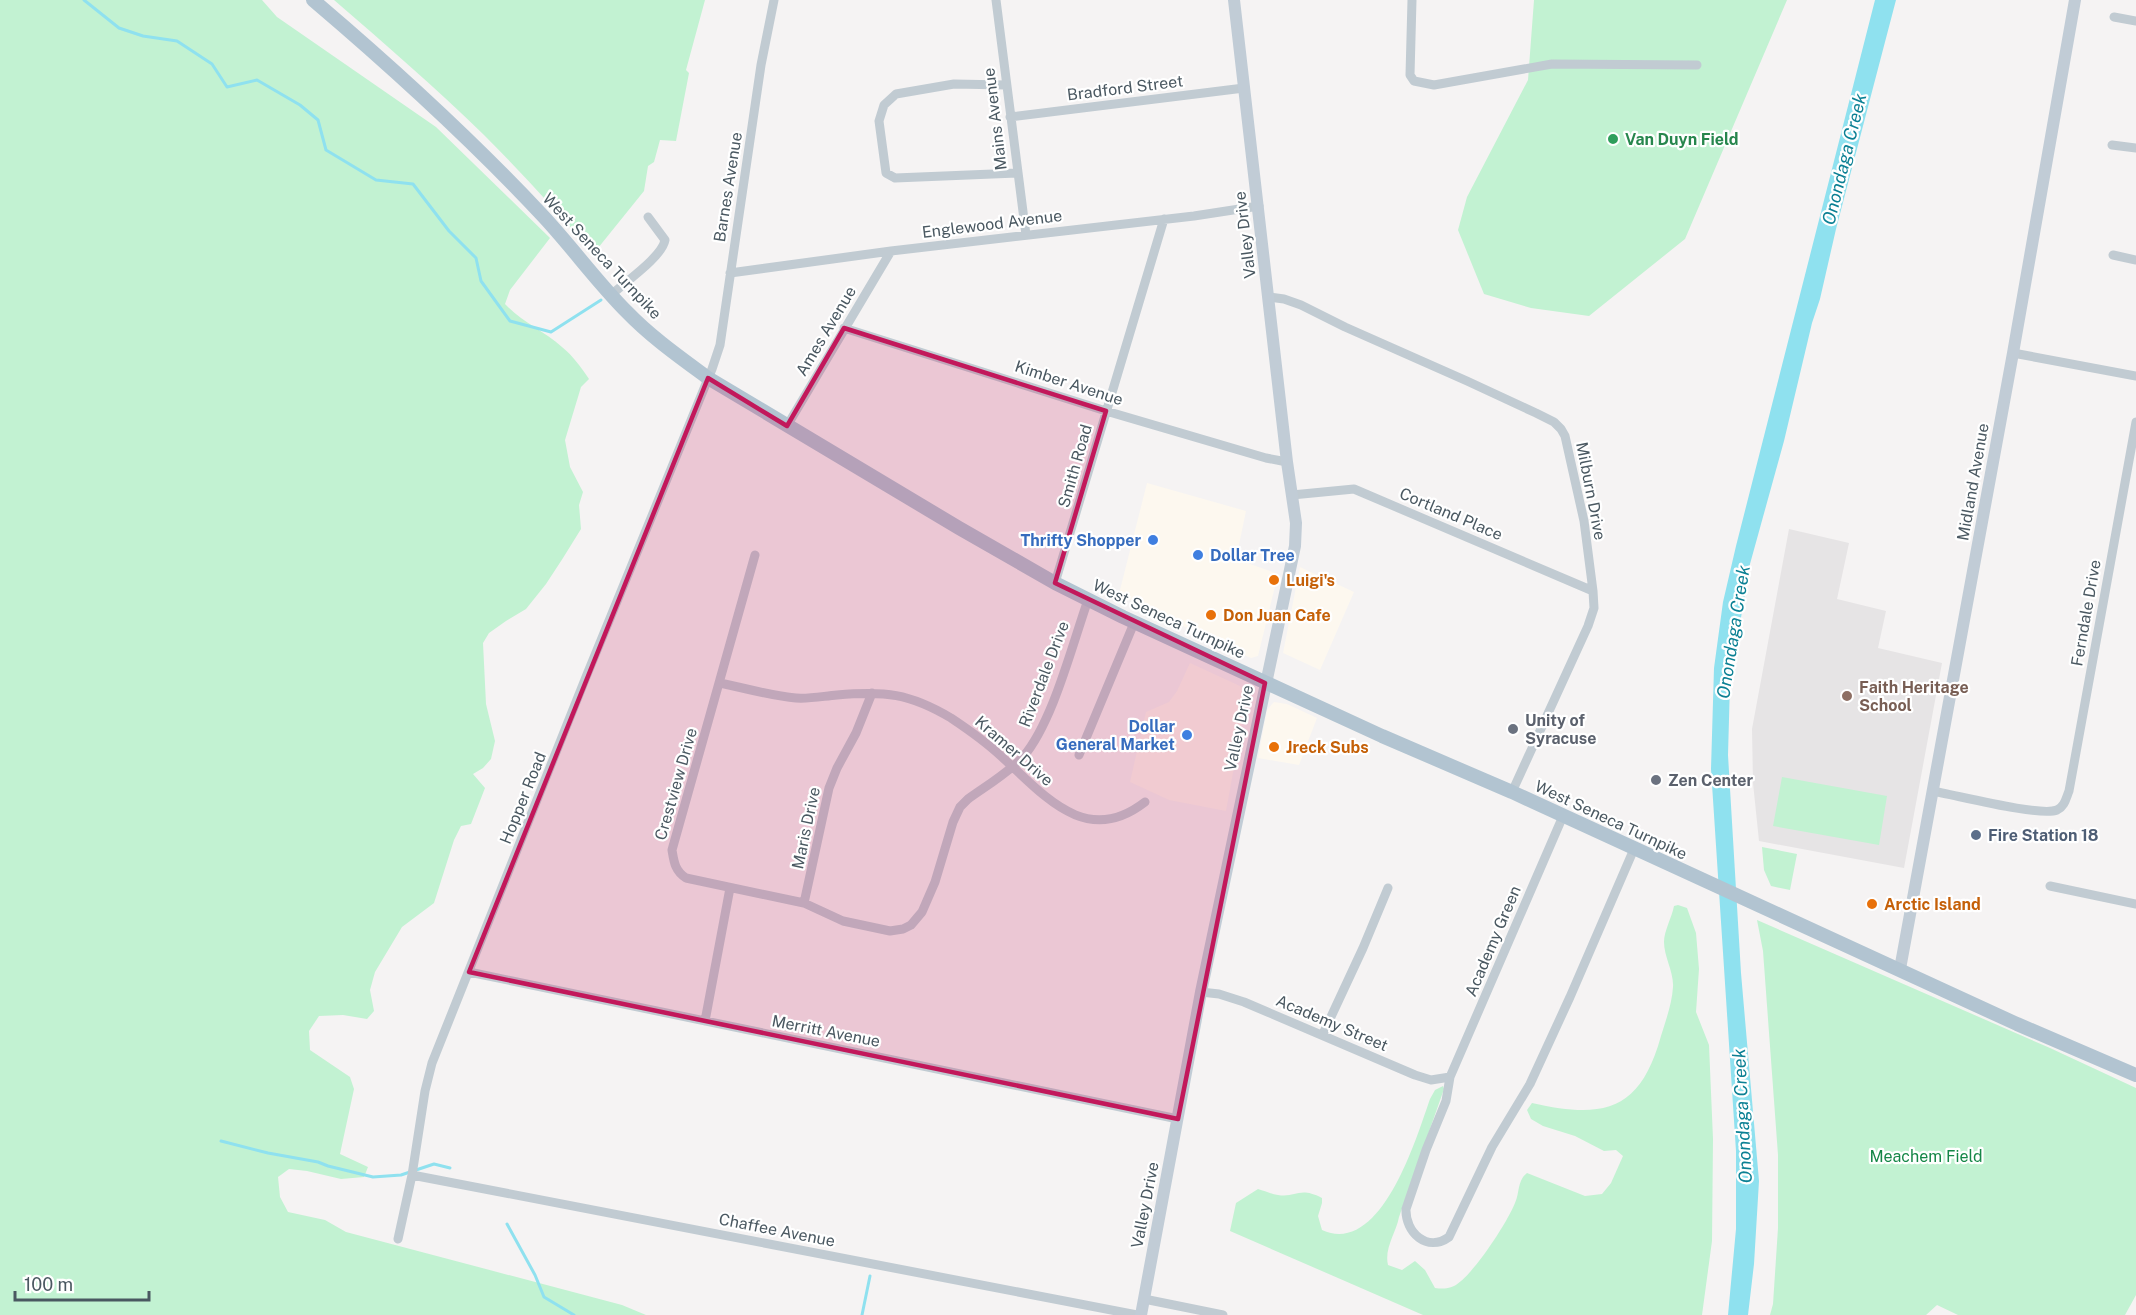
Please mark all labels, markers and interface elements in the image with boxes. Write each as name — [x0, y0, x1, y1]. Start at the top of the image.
street label: Mains Avenue — [979, 67, 1011, 171]
street label: Bradford Street — [1066, 71, 1184, 105]
water label: Onondaga Creek — [1818, 91, 1871, 227]
place label: Van Duyn Field — [1625, 130, 1739, 149]
street label: Barnes Avenue — [710, 131, 746, 243]
marker: Van Duyn Field — [1606, 132, 1620, 146]
street label: West Seneca Turnpike — [539, 189, 665, 323]
street label: Valley Drive — [1230, 190, 1260, 280]
street label: Englewood Avenue — [921, 206, 1063, 242]
street label: Ames Avenue — [792, 283, 860, 379]
street label: Kimber Avenue — [1013, 357, 1125, 409]
street label: Smith Road — [1054, 422, 1096, 510]
street label: Midland Avenue — [1953, 422, 1993, 542]
street label: Milburn Drive — [1572, 440, 1610, 542]
street label: Cortland Place — [1397, 484, 1505, 544]
place label: Thrifty Shopper — [1020, 531, 1141, 550]
marker: Thrifty Shopper — [1146, 533, 1160, 547]
place label: Dollar Tree — [1210, 546, 1295, 565]
marker: Dollar Tree — [1191, 548, 1205, 562]
street label: Ferndale Drive — [2067, 558, 2105, 668]
water label: Onondaga Creek — [1712, 564, 1754, 700]
place label: Luigi's — [1286, 571, 1335, 590]
marker: Luigi's — [1267, 573, 1281, 587]
street label: West Seneca Turnpike — [1090, 575, 1248, 663]
place label: Don Juan Cafe — [1223, 606, 1331, 625]
marker: Don Juan Cafe — [1204, 608, 1218, 622]
street label: Riverdale Drive — [1015, 618, 1073, 730]
place label: Faith Heritage School — [1859, 678, 1969, 715]
street label: Valley Drive — [1221, 683, 1257, 773]
marker: Faith Heritage School — [1840, 689, 1854, 703]
place label: Unity of Syracuse — [1525, 711, 1596, 748]
street label: Kramer Drive — [971, 712, 1057, 790]
place label: Dollar General Market — [1056, 717, 1175, 754]
marker: Unity of Syracuse — [1506, 722, 1520, 736]
street label: Crestview Drive — [651, 726, 701, 842]
marker: Dollar General Market — [1180, 728, 1194, 742]
place label: Jreck Subs — [1286, 738, 1369, 757]
marker: Jreck Subs — [1267, 740, 1281, 754]
street label: Hopper Road — [496, 749, 550, 847]
place label: Zen Center — [1668, 771, 1753, 790]
marker: Zen Center — [1649, 773, 1663, 787]
street label: West Seneca Turnpike — [1532, 776, 1690, 864]
street label: Maris Drive — [788, 785, 824, 871]
place label: Fire Station 18 — [1988, 826, 2099, 845]
marker: Fire Station 18 — [1969, 828, 1983, 842]
street label: Academy Green — [1461, 883, 1525, 999]
place label: Arctic Island — [1884, 895, 1981, 914]
marker: Arctic Island — [1865, 897, 1879, 911]
street label: Academy Street — [1273, 991, 1391, 1055]
street label: Merritt Avenue — [770, 1011, 882, 1051]
water label: Onondaga Creek — [1728, 1048, 1756, 1184]
park label: Meachem Field — [1870, 1147, 1983, 1166]
street label: Valley Drive — [1127, 1160, 1163, 1250]
street label: Chaffee Avenue — [717, 1209, 837, 1251]
scale bar — [15, 1264, 148, 1302]
text: 100 m — [24, 1274, 73, 1295]

